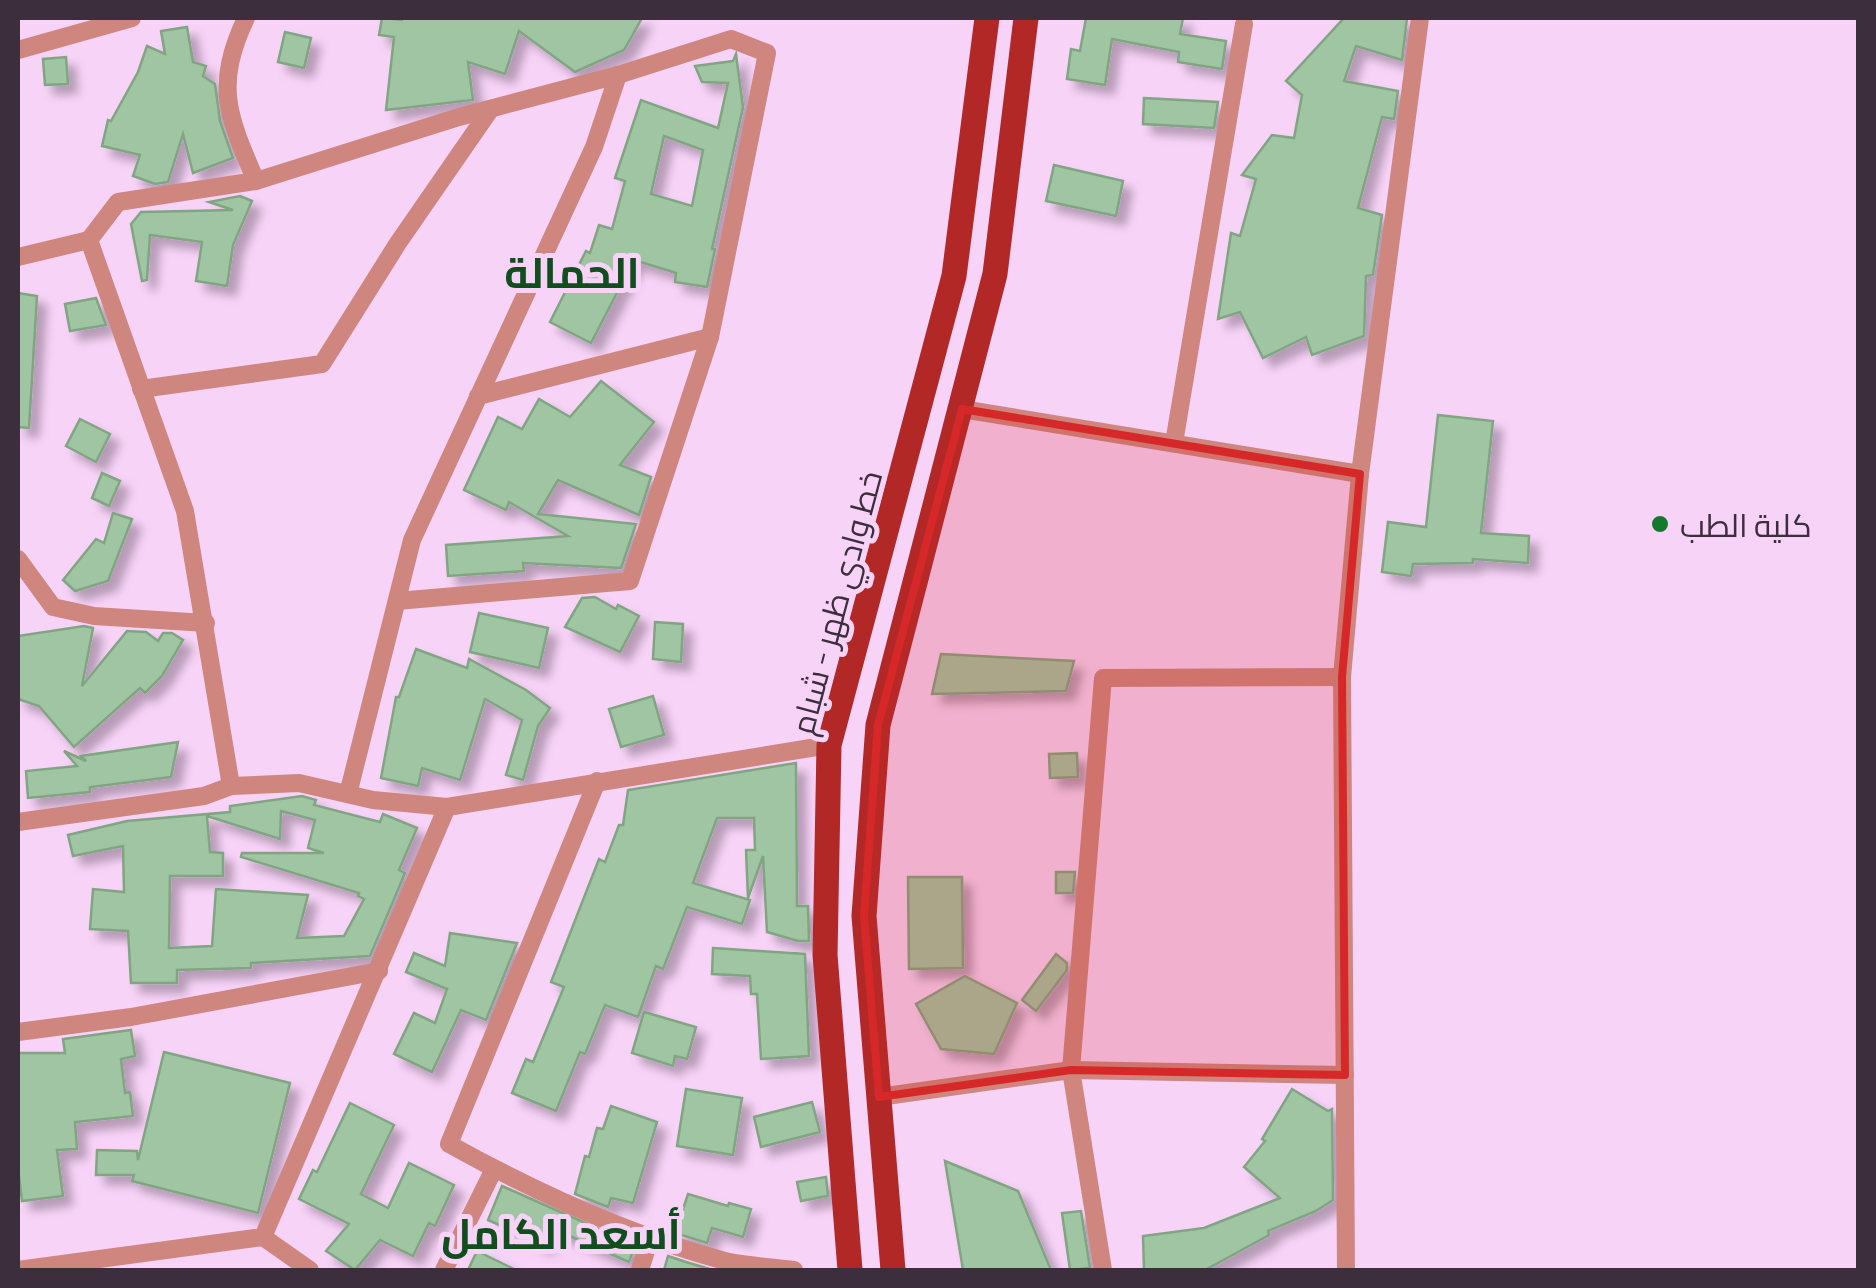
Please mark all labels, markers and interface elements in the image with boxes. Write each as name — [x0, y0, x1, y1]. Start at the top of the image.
district label: الحمالة — [504, 246, 640, 296]
street label: خط وادي ظهر - شبام — [782, 466, 896, 740]
place label: كلية الطب — [1680, 505, 1812, 543]
marker: كلية الطب — [1649, 513, 1671, 535]
district label: أسعد الكامل — [441, 1207, 681, 1259]

